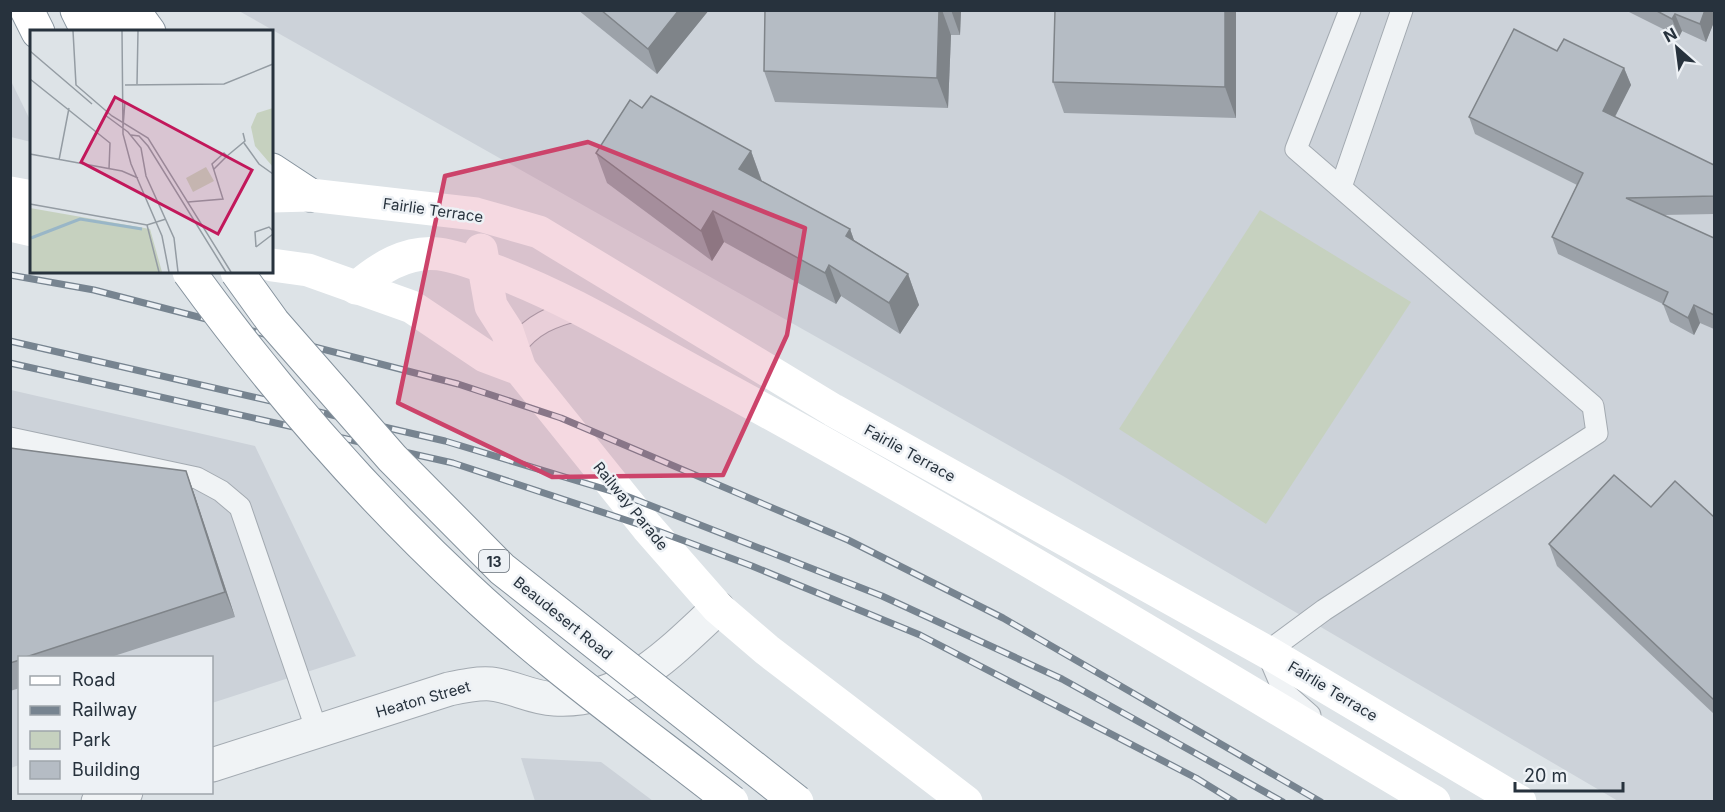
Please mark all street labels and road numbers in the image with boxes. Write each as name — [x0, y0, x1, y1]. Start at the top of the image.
street label: Fairlie Terrace — [382, 194, 484, 226]
street label: Fairlie Terrace — [861, 420, 959, 486]
street label: Railway Parade — [590, 458, 672, 554]
road number: 13 — [479, 550, 509, 572]
street label: Beaudesert Road — [510, 572, 616, 664]
street label: Fairlie Terrace — [1285, 657, 1381, 725]
street label: Heaton Street — [373, 676, 473, 722]

